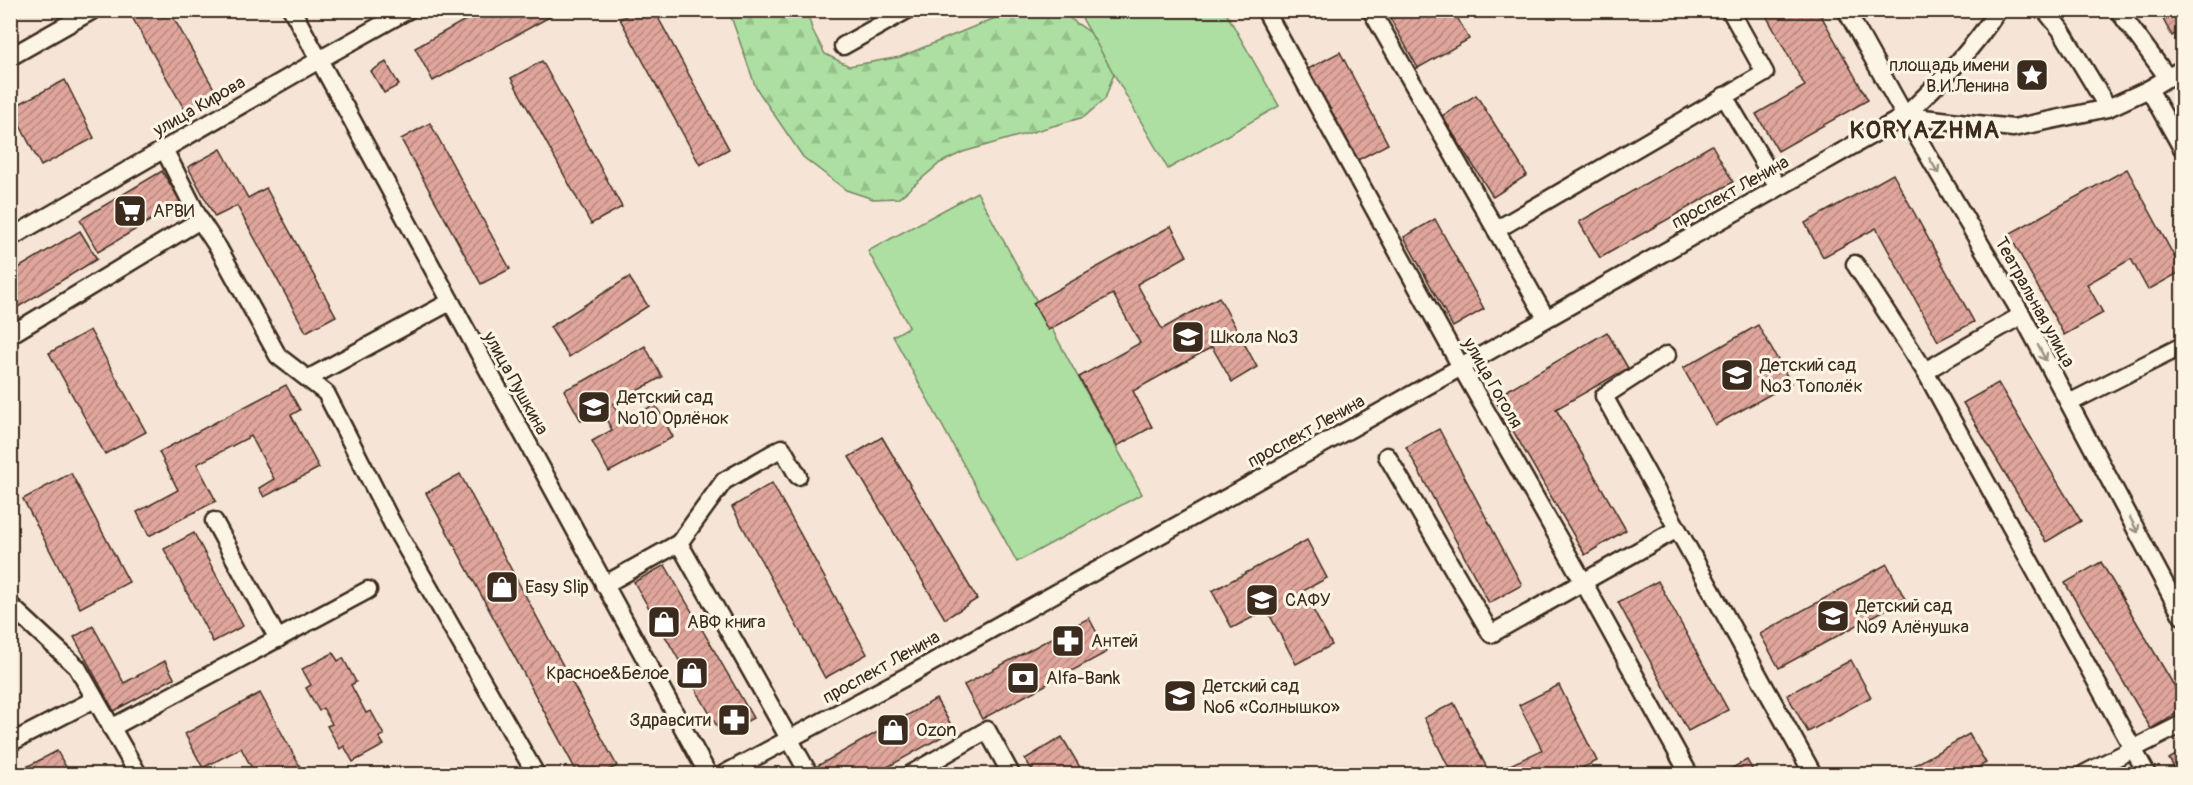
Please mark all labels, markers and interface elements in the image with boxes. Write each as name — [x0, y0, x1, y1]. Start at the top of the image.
place label: площадь имени В.И.Ленина — [1889, 54, 2009, 98]
place icon: площадь имени В.И.Ленина — [2014, 57, 2050, 93]
street label: улица Кирова — [148, 71, 249, 143]
district label: KORYAZHMA — [1849, 116, 2001, 145]
street label: проспект Ленина — [1667, 151, 1793, 234]
one-way arrow — [1929, 157, 1941, 174]
supermarket icon: АРВИ — [112, 193, 148, 229]
place label: АРВИ — [153, 200, 195, 223]
street label: Театральная улица — [1989, 233, 2080, 371]
school or university icon: Школа №3 — [1170, 319, 1206, 355]
place label: Школа №3 — [1211, 326, 1298, 349]
street label: улица Пушкина — [477, 327, 553, 439]
street label: улица Гоголя — [1457, 333, 1528, 433]
one-way arrow — [2037, 344, 2049, 362]
place label: Детский сад №3 Тополёк — [1759, 354, 1863, 398]
school or university icon: Детский сад №3 Тополёк — [1719, 357, 1755, 393]
place label: Детский сад №10 Орлёнок — [616, 386, 729, 430]
school or university icon: Детский сад №10 Орлёнок — [576, 389, 612, 425]
street label: проспект Ленина — [1243, 390, 1369, 473]
one-way arrow — [2128, 516, 2140, 533]
shop icon: Easy Slip — [484, 569, 520, 605]
place label: Easy Slip — [525, 576, 589, 599]
school or university icon: САФУ — [1244, 582, 1280, 618]
place label: САФУ — [1285, 589, 1331, 612]
place label: Детский сад №9 Алёнушка — [1855, 595, 1969, 639]
school or university icon: Детский сад №9 Алёнушка — [1815, 598, 1851, 634]
shop icon: АВФ книга — [646, 604, 682, 640]
place label: АВФ книга — [687, 611, 766, 634]
pharmacy icon: Антей — [1050, 623, 1086, 659]
street label: проспект Ленина — [818, 626, 944, 709]
place label: Антей — [1091, 630, 1138, 653]
shop icon: Красное&Белое — [674, 655, 710, 691]
bank icon: Alfa-Bank — [1005, 660, 1041, 696]
place label: Красное&Белое — [546, 662, 669, 685]
place label: Alfa-Bank — [1046, 667, 1121, 690]
place label: Детский сад №6 «Солнышко» — [1202, 675, 1340, 719]
school or university icon: Детский сад №6 «Солнышко» — [1162, 678, 1198, 714]
pharmacy icon: Здравсити — [716, 702, 752, 738]
place label: Здравсити — [629, 709, 711, 732]
shop icon: Ozon — [875, 712, 911, 748]
place label: Ozon — [916, 719, 956, 742]

